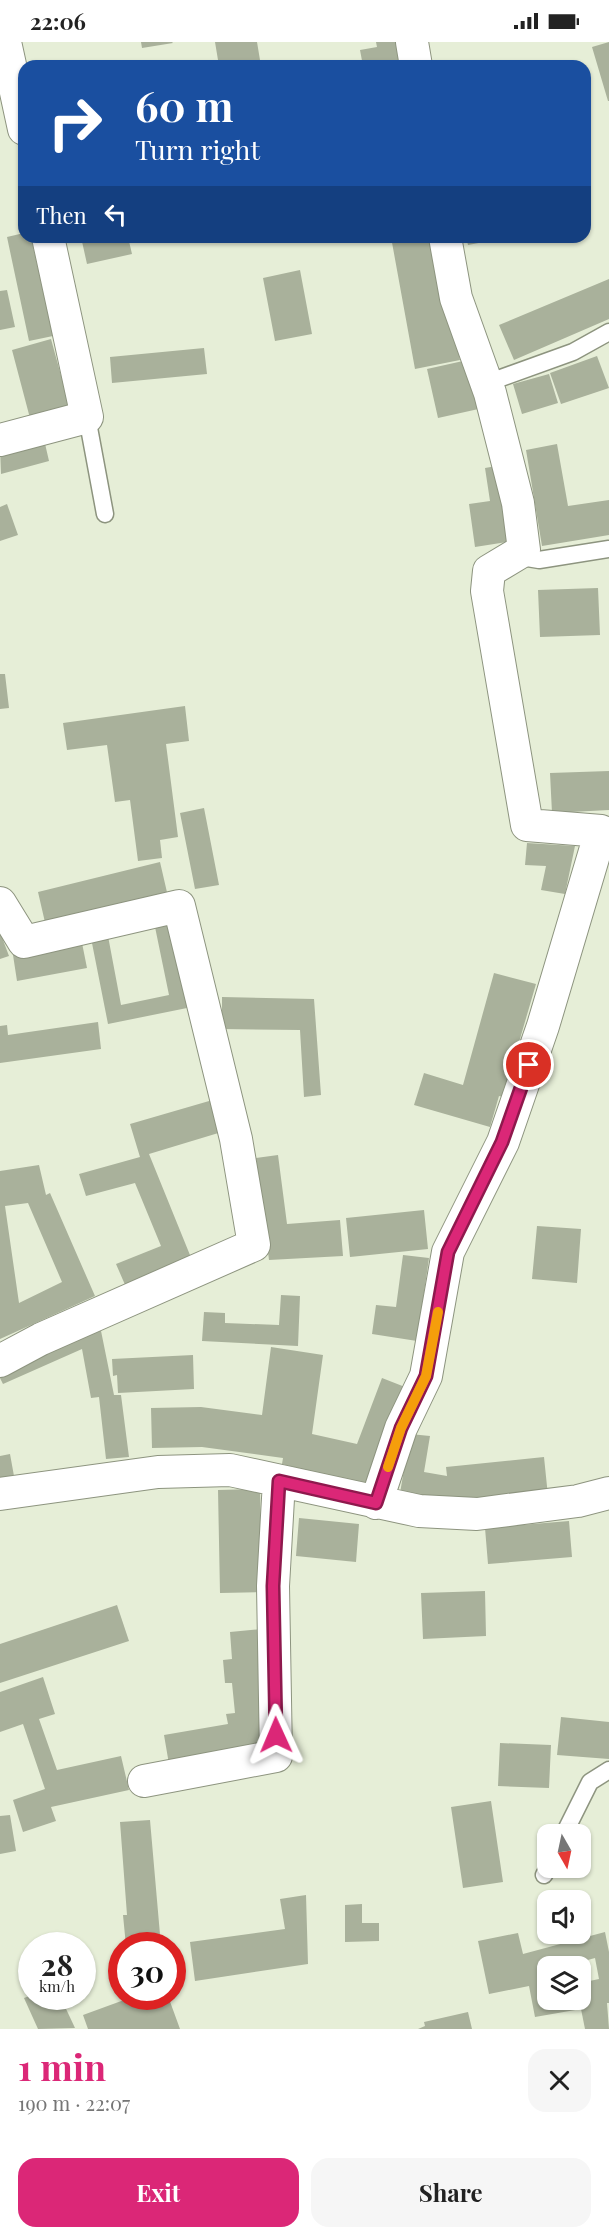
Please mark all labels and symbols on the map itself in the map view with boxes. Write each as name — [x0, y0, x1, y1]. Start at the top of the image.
pin — [503, 1039, 554, 1090]
position arrow — [244, 1703, 308, 1767]
north arrow — [537, 1824, 591, 1878]
speed limit sign: 30 — [108, 1932, 186, 2010]

